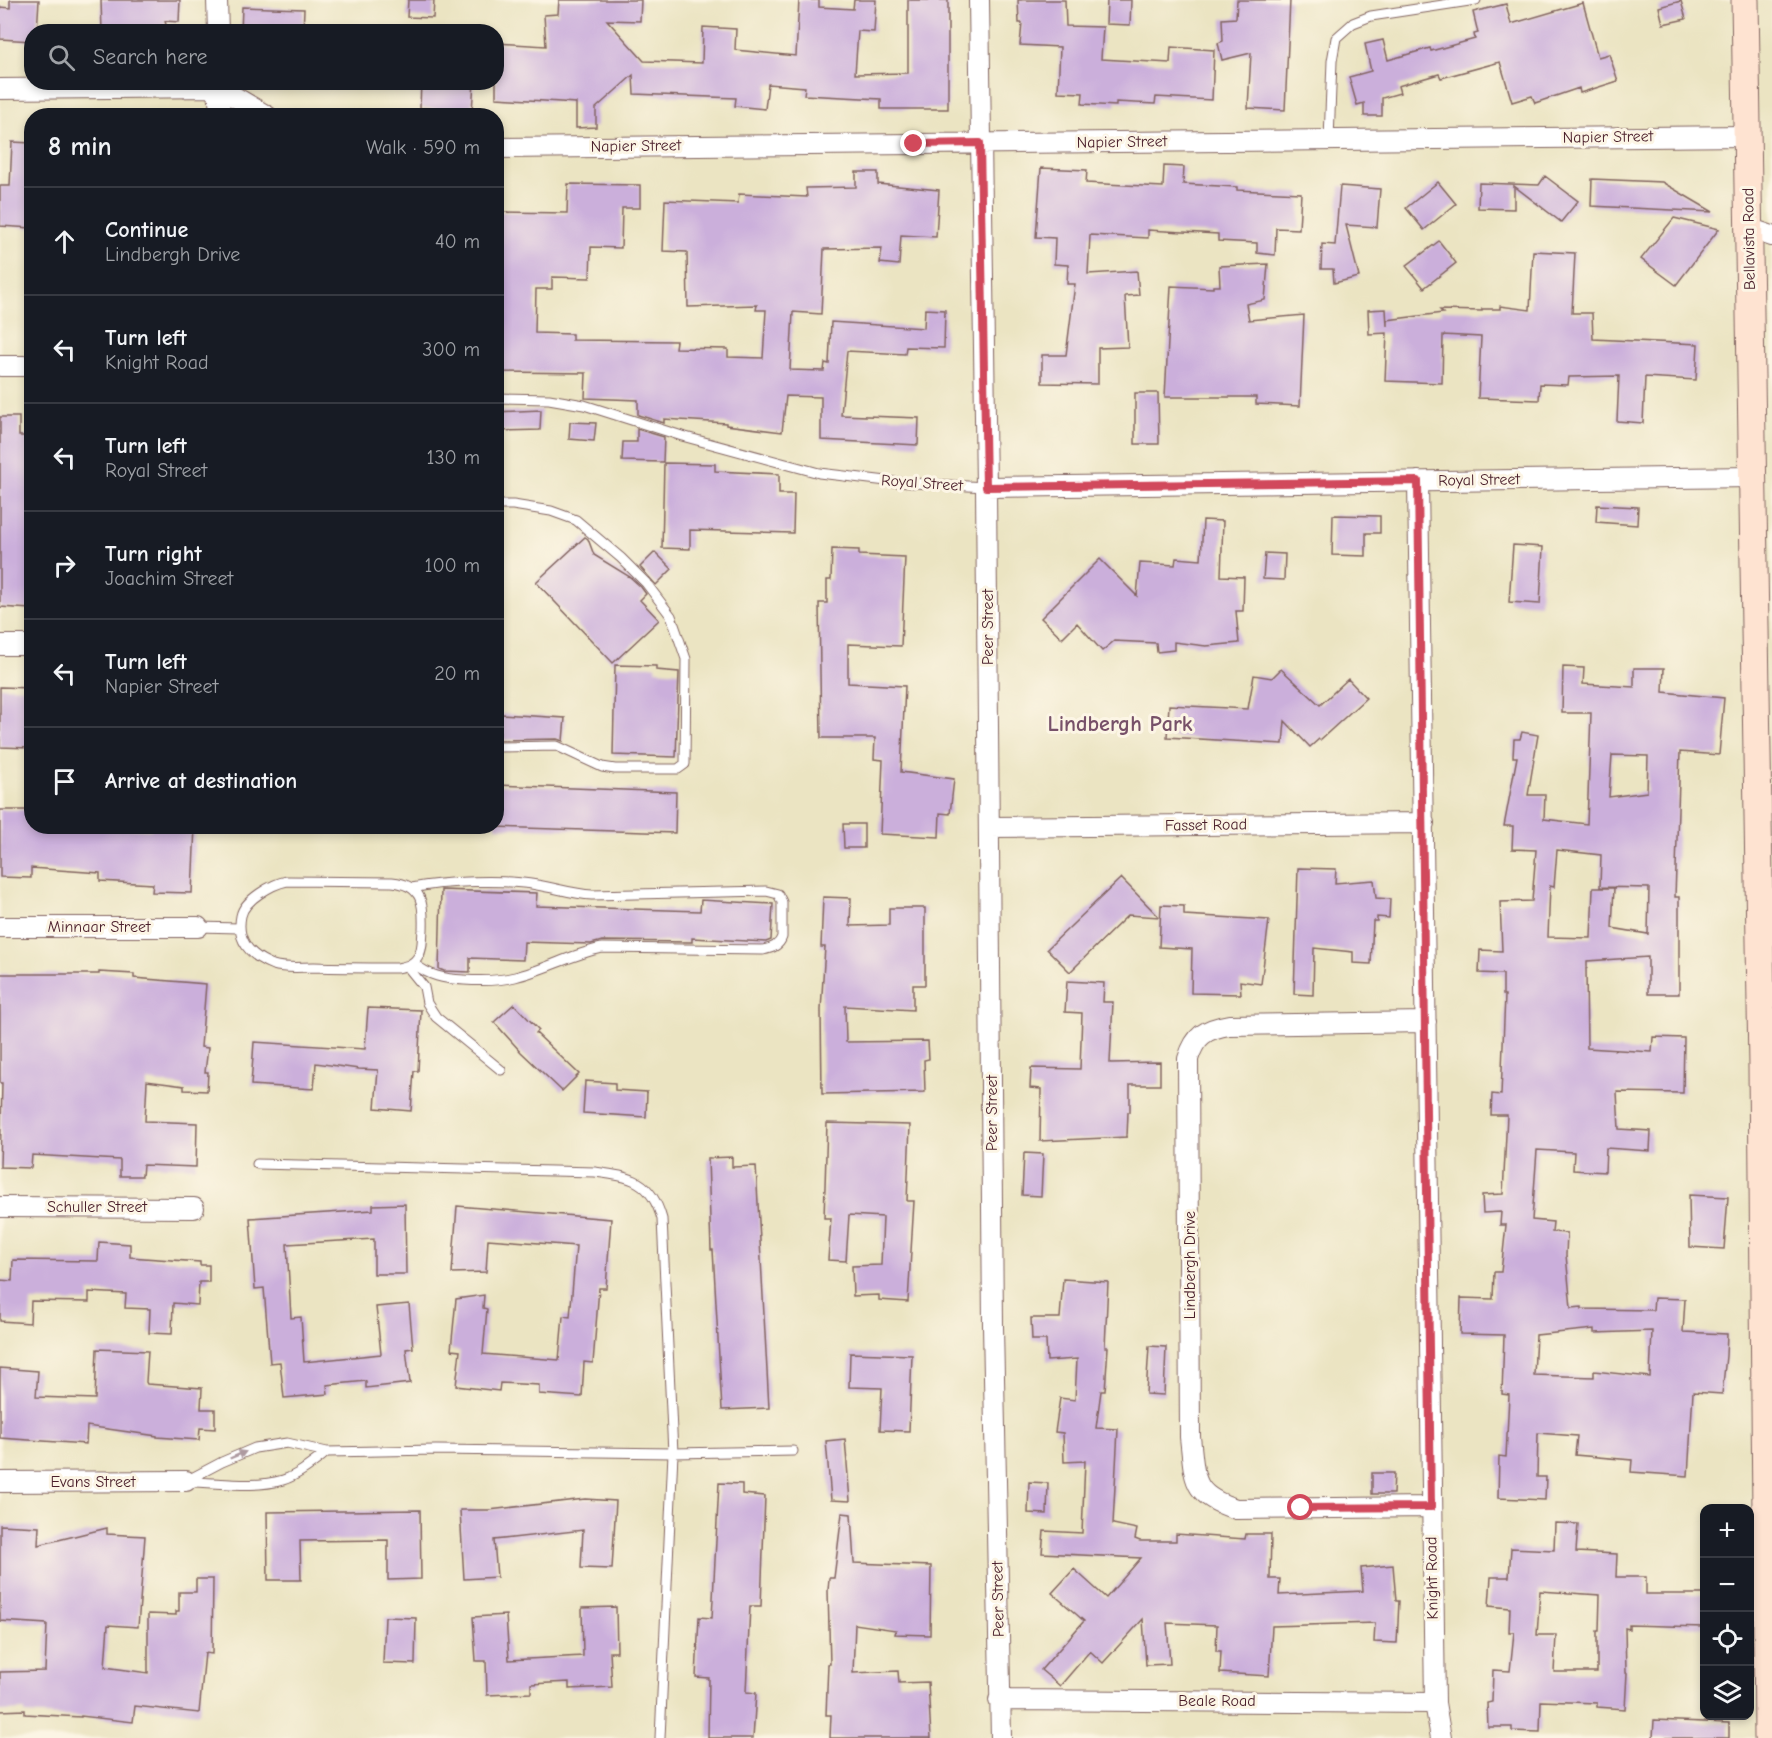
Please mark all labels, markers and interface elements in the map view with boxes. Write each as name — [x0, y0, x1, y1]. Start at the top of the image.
search box — [24, 24, 504, 90]
icon: search — [45, 41, 78, 74]
text: Search here — [93, 44, 208, 70]
street label: Napier Street — [1562, 127, 1654, 147]
route end — [900, 130, 926, 156]
text: 8 min — [48, 132, 112, 162]
street label: Napier Street — [1076, 132, 1168, 152]
text: Walk · 590 m — [366, 136, 480, 159]
street label: Napier Street — [590, 136, 682, 156]
street label: Bellavista Road — [1739, 188, 1759, 290]
text: Continue — [105, 217, 188, 243]
icon: ahead — [48, 225, 81, 258]
text: 40 m — [435, 230, 480, 253]
text: Lindbergh Drive — [105, 243, 240, 266]
text: Turn left — [105, 325, 187, 351]
icon: left — [48, 333, 81, 366]
text: 300 m — [422, 338, 480, 361]
text: Knight Road — [105, 351, 209, 374]
text: Turn left — [105, 433, 187, 459]
icon: left — [48, 441, 81, 474]
text: 130 m — [427, 446, 480, 469]
text: Royal Street — [105, 459, 207, 482]
street label: Royal Street — [1438, 470, 1520, 490]
street label: Royal Street — [881, 471, 964, 495]
text: Turn right — [105, 541, 202, 567]
icon: right — [48, 549, 81, 582]
text: 100 m — [425, 554, 480, 577]
text: Joachim Street — [105, 567, 233, 590]
street label: Peer Street — [979, 589, 997, 665]
text: Turn left — [105, 649, 187, 675]
icon: left — [48, 657, 81, 690]
text: 20 m — [434, 662, 480, 685]
text: Napier Street — [105, 675, 218, 698]
district label: Lindbergh Park — [1047, 711, 1193, 737]
icon: arrive — [48, 765, 81, 798]
text: Arrive at destination — [105, 768, 297, 794]
street label: Fasset Road — [1165, 815, 1247, 835]
street label: Minnaar Street — [47, 918, 151, 936]
street label: Peer Street — [983, 1075, 1001, 1151]
street label: Schuller Street — [47, 1198, 147, 1216]
street label: Lindbergh Drive — [1181, 1211, 1199, 1319]
one-way arrow — [230, 1451, 247, 1460]
street label: Evans Street — [50, 1473, 136, 1491]
route start — [1287, 1494, 1313, 1520]
map controls — [1700, 1504, 1754, 1720]
button: + — [1700, 1504, 1754, 1558]
street label: Knight Road — [1422, 1536, 1442, 1620]
button: − — [1700, 1558, 1754, 1612]
street label: Peer Street — [988, 1560, 1008, 1637]
button: locate — [1700, 1612, 1754, 1666]
button: layers — [1700, 1666, 1754, 1720]
street label: Beale Road — [1178, 1692, 1256, 1710]

